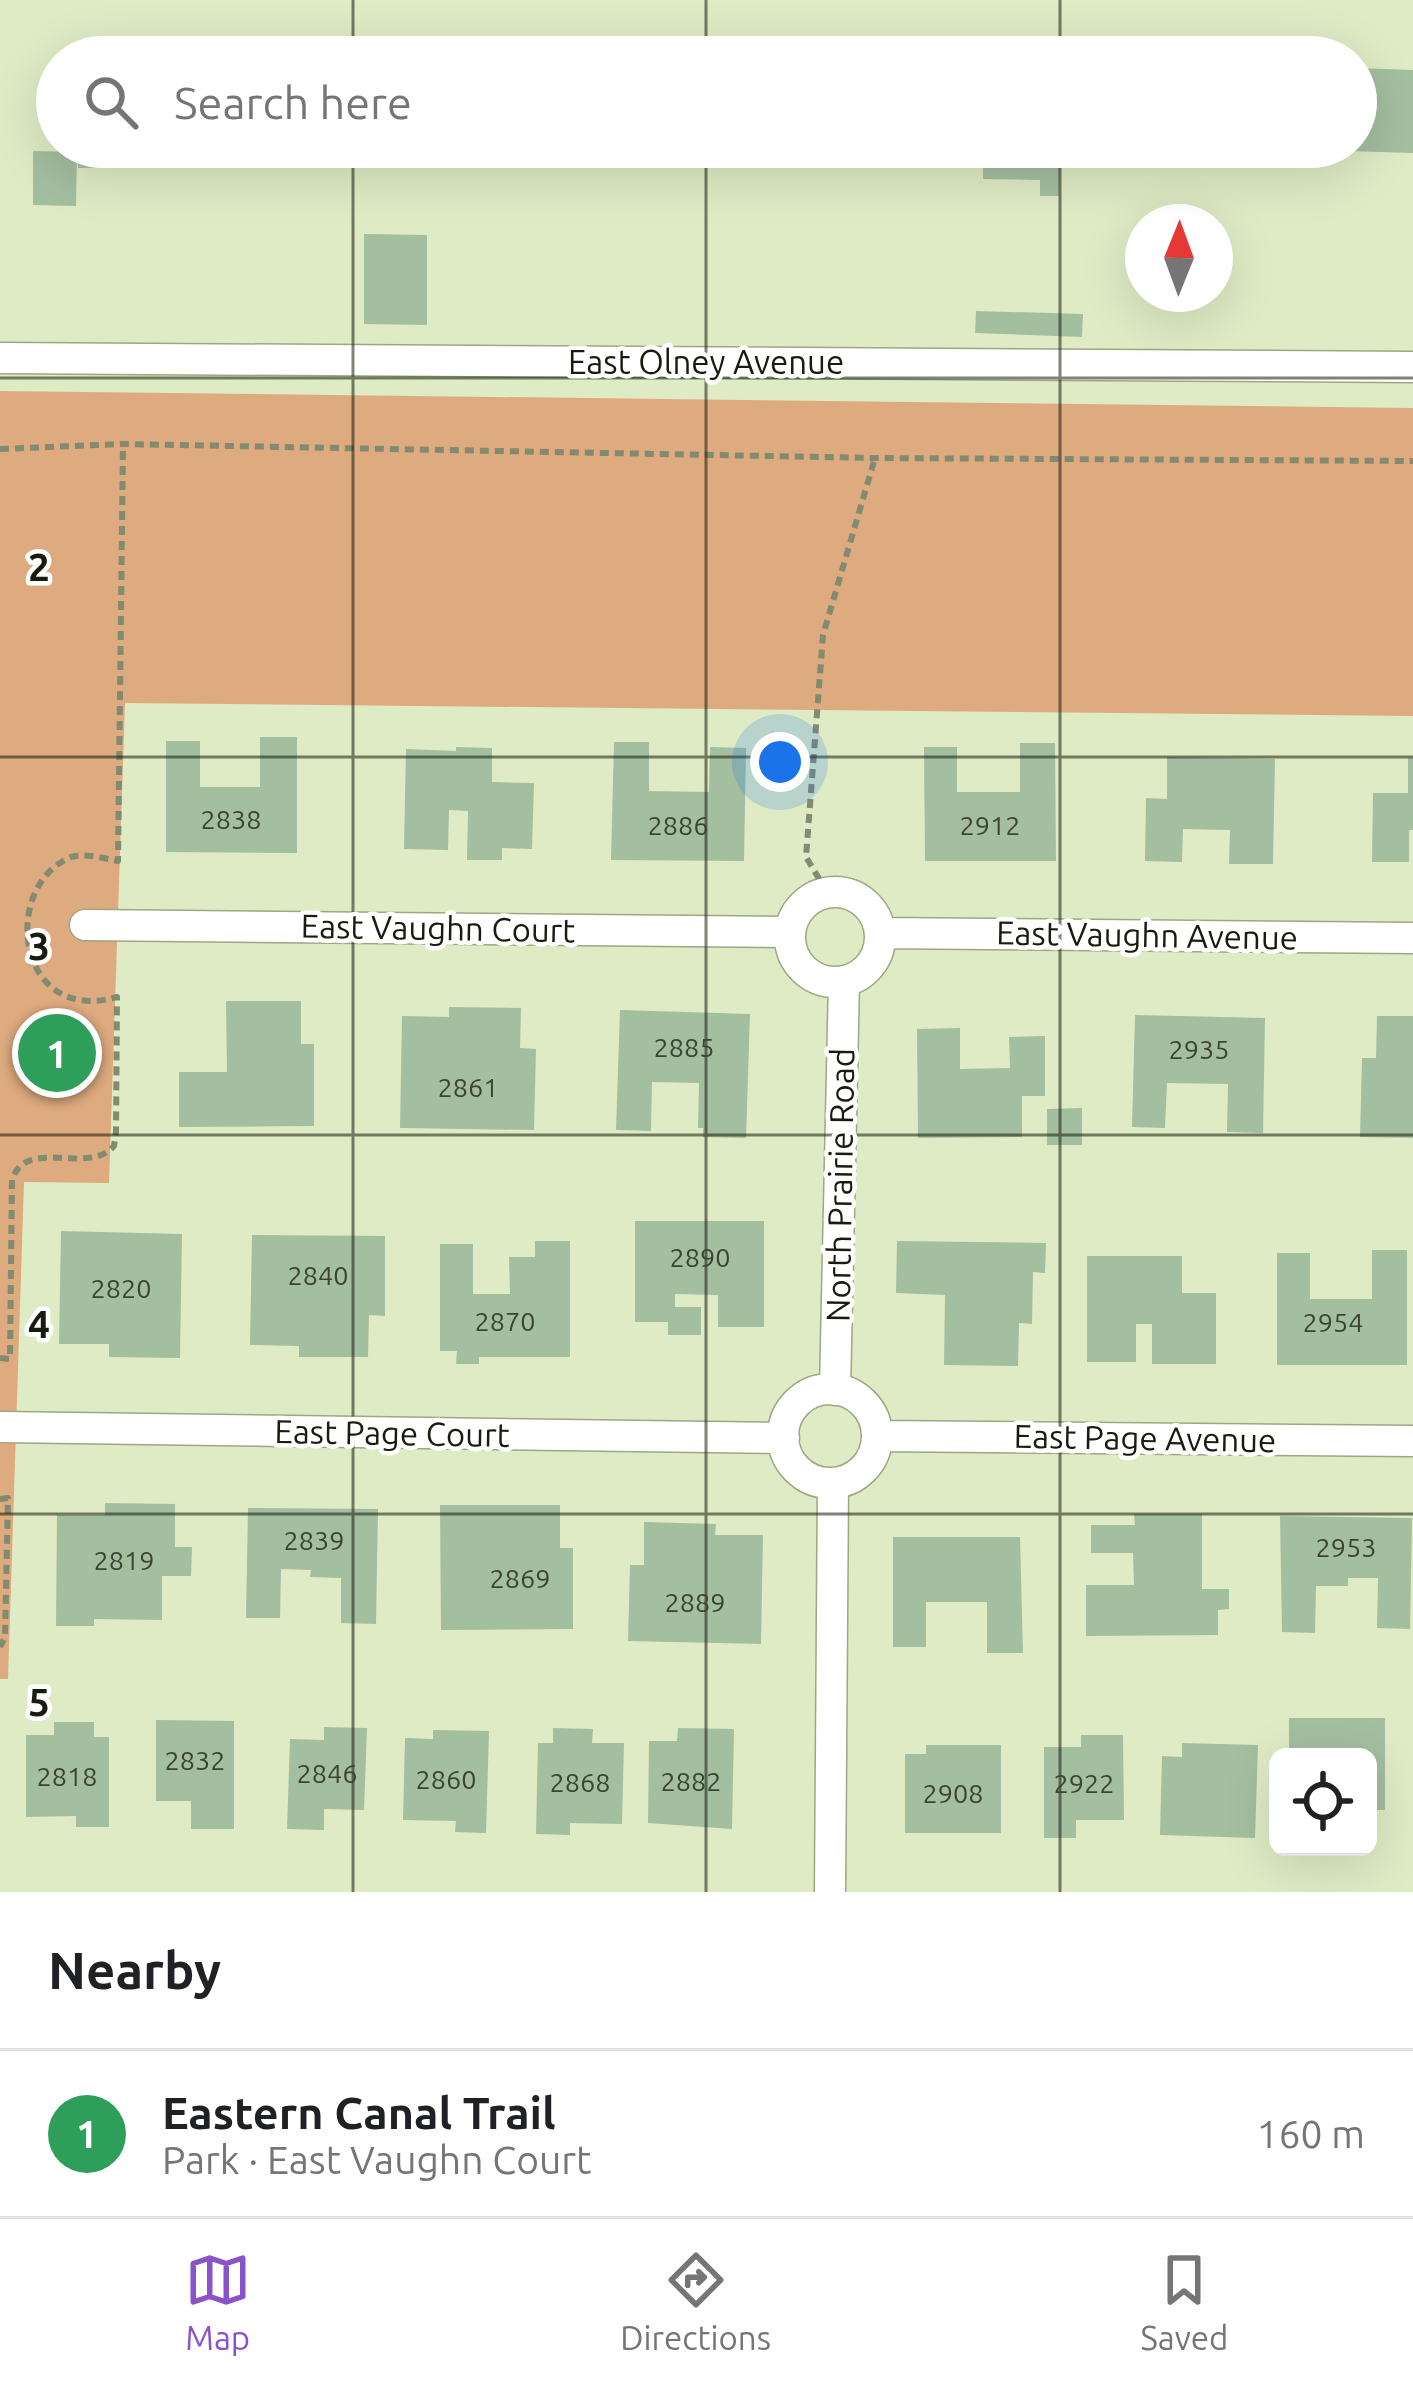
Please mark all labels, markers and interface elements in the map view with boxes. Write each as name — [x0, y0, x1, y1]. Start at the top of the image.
search box — [36, 36, 1377, 168]
icon: search — [78, 69, 144, 135]
text: Search here — [174, 77, 412, 128]
north arrow — [1125, 204, 1233, 312]
street label: East Olney Avenue — [568, 343, 844, 380]
text: 2 — [28, 545, 50, 588]
your location — [750, 732, 810, 792]
house number: 2838 — [201, 804, 261, 834]
house number: 2886 — [648, 810, 708, 840]
house number: 2912 — [960, 810, 1020, 840]
street label: East Vaughn Court — [300, 907, 576, 948]
street label: East Vaughn Avenue — [996, 913, 1298, 956]
text: 3 — [28, 924, 50, 967]
pin: 1 — [18, 1008, 96, 1098]
house number: 2885 — [654, 1032, 714, 1062]
house number: 2935 — [1169, 1034, 1229, 1064]
street label: North Prairie Road — [819, 1048, 860, 1322]
house number: 2861 — [438, 1072, 498, 1102]
house number: 2890 — [670, 1242, 730, 1272]
house number: 2840 — [288, 1260, 348, 1290]
house number: 2820 — [91, 1273, 151, 1303]
text: 4 — [28, 1302, 50, 1345]
house number: 2870 — [475, 1306, 535, 1336]
house number: 2954 — [1303, 1307, 1363, 1337]
street label: East Page Court — [274, 1412, 510, 1453]
street label: East Page Avenue — [1013, 1417, 1277, 1458]
house number: 2839 — [284, 1525, 344, 1555]
house number: 2953 — [1316, 1532, 1376, 1562]
house number: 2819 — [94, 1545, 154, 1575]
house number: 2869 — [490, 1563, 550, 1593]
house number: 2889 — [665, 1587, 725, 1617]
text: 5 — [28, 1680, 50, 1723]
house number: 2832 — [165, 1745, 225, 1775]
map controls — [1269, 1748, 1377, 1856]
button: locate — [1269, 1748, 1377, 1856]
house number: 2846 — [297, 1758, 357, 1788]
house number: 2818 — [37, 1761, 97, 1791]
house number: 2860 — [416, 1764, 476, 1794]
house number: 2882 — [661, 1766, 721, 1796]
house number: 2868 — [550, 1767, 610, 1797]
house number: 2922 — [1054, 1768, 1114, 1798]
house number: 2908 — [923, 1778, 983, 1808]
text: Nearby — [48, 1941, 221, 1999]
text: Eastern Canal Trail — [162, 2087, 556, 2138]
text: 1 — [76, 2112, 98, 2155]
text: 160 m — [1256, 2112, 1365, 2155]
text: Park · East Vaughn Court — [162, 2138, 591, 2181]
tab: Map — [185, 2247, 251, 2356]
tab: Directions — [620, 2247, 771, 2356]
tab: Saved — [1140, 2247, 1228, 2356]

